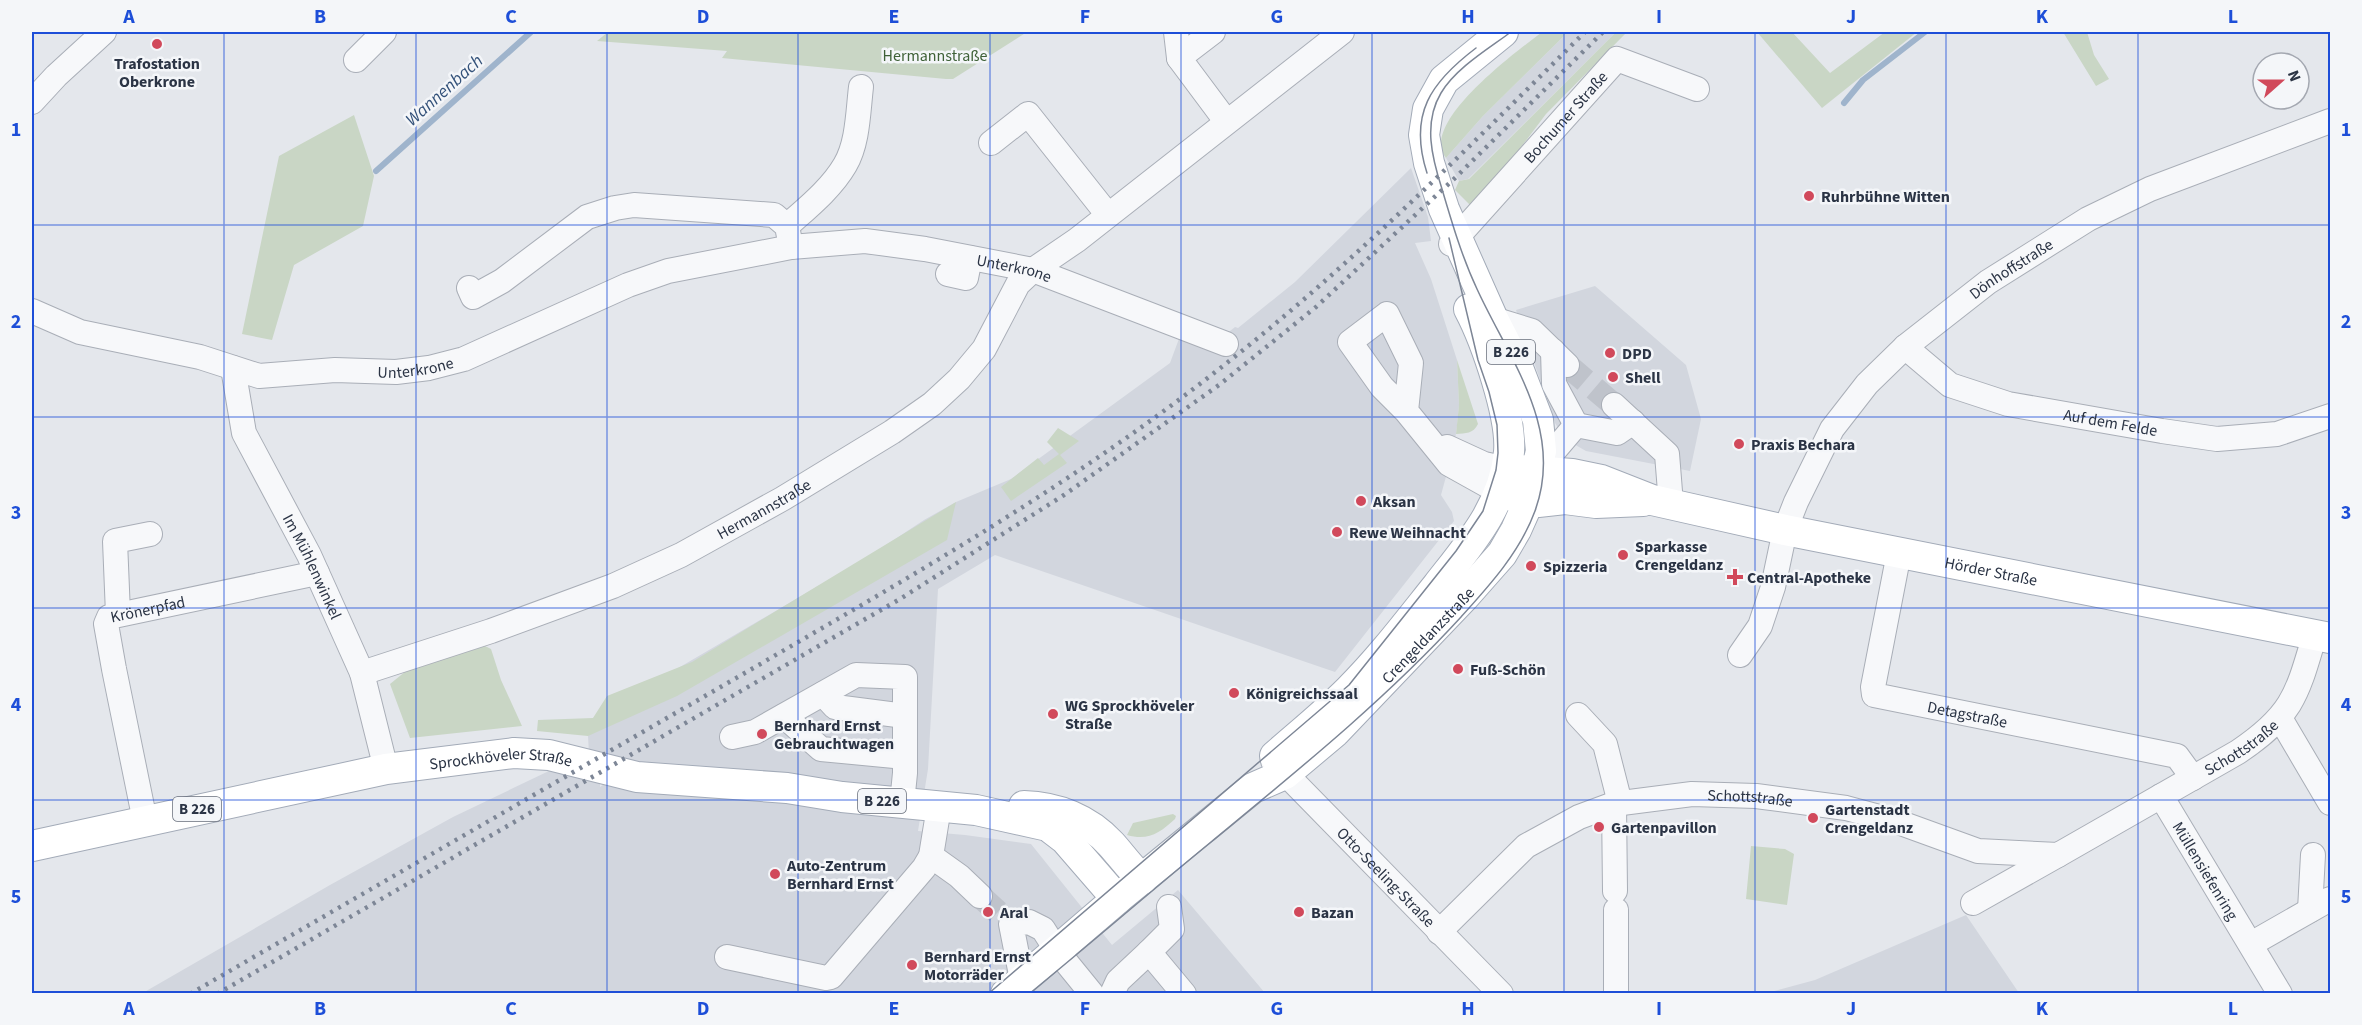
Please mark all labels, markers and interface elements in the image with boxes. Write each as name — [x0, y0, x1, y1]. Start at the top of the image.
text: A — [122, 3, 135, 31]
text: B — [314, 3, 326, 31]
text: C — [505, 3, 517, 31]
text: D — [697, 3, 709, 31]
text: E — [889, 3, 899, 31]
text: F — [1080, 3, 1090, 31]
text: G — [1271, 3, 1283, 31]
text: H — [1461, 3, 1475, 31]
text: I — [1656, 3, 1662, 31]
text: J — [1846, 3, 1856, 31]
text: K — [2036, 3, 2049, 31]
text: L — [2228, 3, 2238, 31]
marker: Trafostation Oberkrone — [150, 37, 164, 51]
park label: Hermannstraße — [883, 45, 988, 67]
water label: Wannenbach — [400, 49, 489, 132]
north arrow — [2251, 51, 2311, 111]
place label: Trafostation Oberkrone — [114, 53, 200, 93]
street label: Bochumer Straße — [1519, 67, 1613, 168]
text: N — [2282, 67, 2306, 85]
text: 1 — [11, 116, 21, 144]
text: 1 — [2341, 116, 2351, 144]
place label: Ruhrbühne Witten — [1821, 186, 1950, 208]
marker: Ruhrbühne Witten — [1802, 189, 1816, 203]
street label: Dönhoffstraße — [1965, 234, 2057, 305]
street label: Unterkrone — [974, 249, 1055, 288]
text: 2 — [11, 308, 21, 336]
text: 2 — [2341, 308, 2351, 336]
road number: B 226 — [1487, 340, 1535, 364]
place label: DPD — [1622, 343, 1652, 365]
marker: DPD — [1603, 346, 1617, 360]
street label: Unterkrone — [377, 352, 456, 384]
place label: Shell — [1625, 367, 1661, 389]
marker: Shell — [1606, 370, 1620, 384]
street label: Auf dem Felde — [2062, 404, 2159, 442]
place label: Praxis Bechara — [1751, 434, 1855, 456]
marker: Praxis Bechara — [1732, 437, 1746, 451]
street label: Hermannstraße — [713, 474, 815, 545]
place label: Aksan — [1372, 491, 1416, 513]
marker: Aksan — [1354, 494, 1368, 508]
text: 3 — [11, 499, 21, 527]
text: 3 — [2341, 499, 2351, 527]
street label: Im Mühlenwinkel — [277, 510, 346, 623]
place label: Rewe Weihnacht — [1349, 522, 1466, 544]
marker: Rewe Weihnacht — [1330, 525, 1344, 539]
place label: Sparkasse Crengeldanz — [1635, 536, 1723, 576]
marker: Sparkasse Crengeldanz — [1616, 548, 1630, 562]
street label: Hörder Straße — [1943, 552, 2039, 592]
place label: Spizzeria — [1543, 556, 1608, 578]
marker: Spizzeria — [1524, 559, 1538, 573]
place label: Central-Apotheke — [1747, 567, 1871, 589]
marker: Central-Apotheke — [1728, 570, 1742, 584]
street label: Crengeldanzstraße — [1377, 583, 1480, 689]
street label: Krönerpfad — [109, 591, 187, 628]
place label: Fuß-Schön — [1470, 659, 1546, 681]
marker: Fuß-Schön — [1451, 662, 1465, 676]
place label: Königreichssaal — [1246, 683, 1358, 705]
marker: Königreichssaal — [1227, 686, 1241, 700]
text: 4 — [11, 691, 22, 719]
text: 4 — [2341, 691, 2352, 719]
place label: WG Sprockhöveler Straße — [1065, 695, 1195, 735]
street label: Detagstraße — [1925, 696, 2009, 734]
marker: WG Sprockhöveler Straße — [1046, 707, 1060, 721]
place label: Bernhard Ernst Gebrauchtwagen — [774, 715, 894, 755]
street label: Schottstraße — [2200, 715, 2284, 781]
marker: Bernhard Ernst Gebrauchtwagen — [755, 727, 769, 741]
street label: Sprockhöveler Straße — [428, 743, 575, 776]
street label: Schottstraße — [1707, 784, 1794, 813]
road number: B 226 — [858, 789, 906, 813]
road number: B 226 — [173, 797, 221, 821]
place label: Gartenstadt Crengeldanz — [1825, 799, 1913, 839]
marker: Gartenstadt Crengeldanz — [1806, 811, 1820, 825]
place label: Gartenpavillon — [1611, 817, 1717, 839]
street label: Müllensiefenring — [2167, 818, 2243, 924]
marker: Gartenpavillon — [1592, 820, 1606, 834]
street label: Otto-Seeling-Straße — [1331, 822, 1440, 933]
place label: Auto-Zentrum Bernhard Ernst — [786, 855, 894, 895]
marker: Auto-Zentrum Bernhard Ernst — [768, 867, 782, 881]
text: 5 — [11, 883, 21, 911]
text: 5 — [2341, 883, 2351, 911]
place label: Aral — [999, 902, 1029, 924]
place label: Bazan — [1311, 902, 1354, 924]
marker: Aral — [981, 905, 995, 919]
marker: Bazan — [1292, 905, 1306, 919]
place label: Bernhard Ernst Motorräder — [924, 946, 1031, 986]
marker: Bernhard Ernst Motorräder — [905, 958, 919, 972]
text: A — [122, 995, 135, 1023]
text: B — [314, 995, 326, 1023]
text: C — [505, 995, 517, 1023]
text: D — [697, 995, 709, 1023]
text: E — [889, 995, 899, 1023]
text: F — [1080, 995, 1090, 1023]
text: G — [1271, 995, 1283, 1023]
text: H — [1461, 995, 1475, 1023]
text: I — [1656, 995, 1662, 1023]
text: J — [1846, 995, 1856, 1023]
text: K — [2036, 995, 2049, 1023]
text: L — [2228, 995, 2238, 1023]

